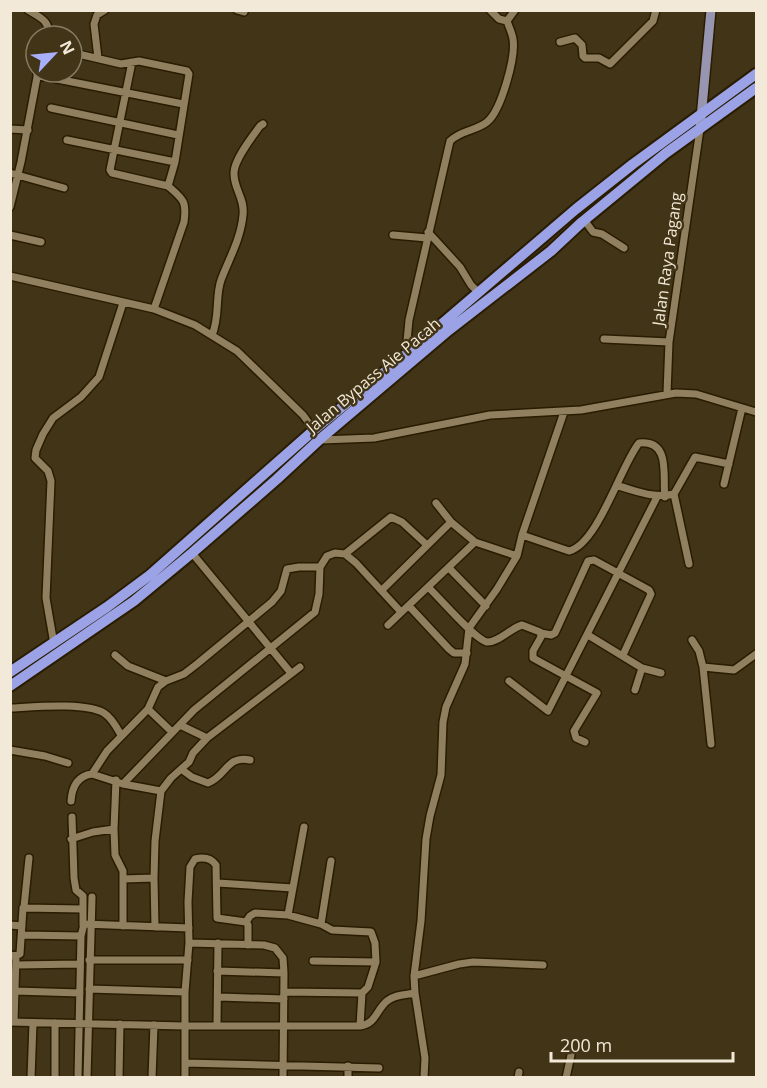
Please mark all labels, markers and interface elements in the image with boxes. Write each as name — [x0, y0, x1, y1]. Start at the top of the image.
north arrow — [24, 24, 84, 84]
text: N — [55, 37, 80, 58]
street label: Jalan Raya Pagang — [646, 191, 687, 329]
street label: Jalan Bypass Aie Pacah — [300, 312, 445, 439]
scale bar — [551, 1025, 732, 1063]
text: 200 m — [560, 1033, 612, 1057]

